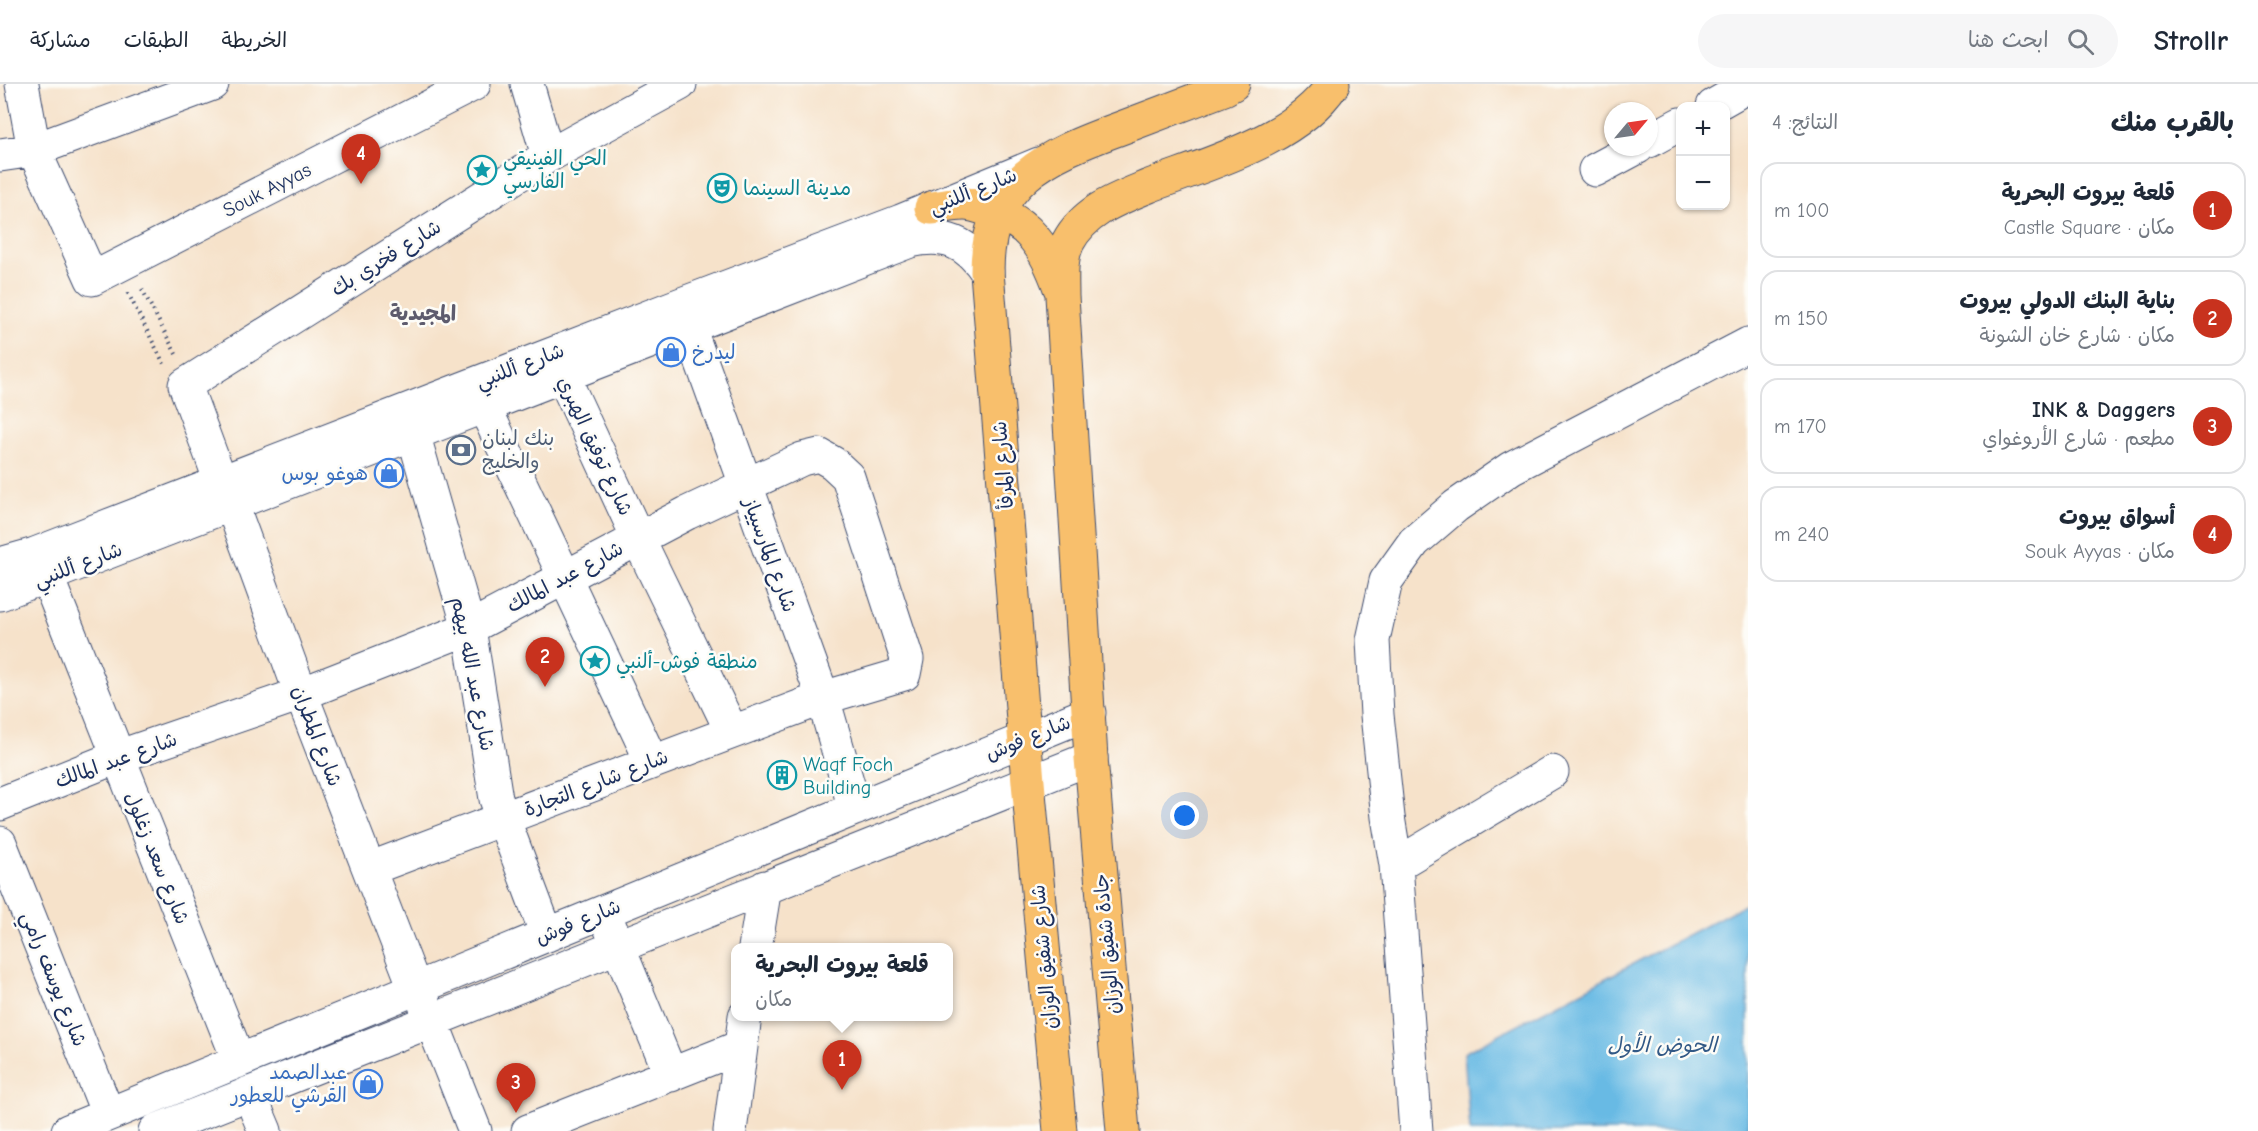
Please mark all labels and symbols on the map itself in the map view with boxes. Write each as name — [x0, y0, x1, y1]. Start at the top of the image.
north arrow — [1604, 102, 1658, 156]
pin: 4 — [342, 135, 380, 184]
place label: الحي الفينيقي الفارسي — [503, 147, 607, 199]
place icon: الحي الفينيقي الفارسي — [466, 154, 498, 186]
street label: Souk Ayyas — [219, 158, 315, 222]
street label: شارع أللنبي — [926, 163, 1023, 225]
theatre icon: مدينة السينما — [706, 172, 738, 204]
place label: مدينة السينما — [743, 177, 851, 200]
street label: شارع فخري بك — [327, 215, 447, 303]
district label: المجيدية — [390, 301, 456, 326]
shop icon: ليدرخ — [655, 336, 687, 368]
street label: شارع أللنبي — [473, 339, 570, 399]
place label: ليدرخ — [692, 341, 736, 366]
street label: شارع توفيق الهبري — [550, 373, 637, 520]
street label: شارع المرفأ — [988, 420, 1020, 510]
place label: بنك لبنان والخليج — [482, 427, 554, 475]
bank icon: بنك لبنان والخليج — [445, 434, 477, 466]
shop icon: هوغو بوس — [373, 457, 405, 489]
place label: هوغو بوس — [281, 462, 368, 486]
street label: شارع المارسيياز — [736, 493, 801, 616]
street label: شارع عبد المالك — [503, 537, 628, 619]
street label: شارع أللنبي — [31, 538, 128, 598]
street label: شارع عبد الله بيهم — [444, 595, 499, 753]
pin: 2 — [526, 638, 564, 687]
place icon: منطقة فوش-ألنبي — [579, 645, 611, 677]
place label: منطقة فوش-ألنبي — [616, 650, 758, 679]
street label: شارع المطران — [285, 682, 347, 790]
street label: شارع فوش — [982, 711, 1075, 767]
street label: شارع عبد المالك — [52, 727, 181, 795]
street label: شارع شارع التجارة — [521, 745, 672, 823]
place label: Waqf Foch Building — [803, 753, 893, 799]
building icon: Waqf Foch Building — [766, 759, 798, 791]
street label: شارع سعد زغلول — [118, 788, 194, 928]
your location — [1170, 801, 1199, 830]
street label: جادة شفيق الوزان — [1089, 873, 1127, 1015]
street label: شارع شفيق الوزان — [1026, 883, 1064, 1030]
street label: شارع فوش — [532, 895, 625, 951]
street label: شارع يوسف رامي — [11, 908, 92, 1052]
water label: الحوض الأول — [1607, 1031, 1720, 1058]
pin: 1 — [822, 1040, 862, 1090]
place label: عبدالصمد القرشي للعطور — [229, 1061, 347, 1113]
pin: 3 — [496, 1064, 536, 1113]
shop icon: عبدالصمد القرشي للعطور — [352, 1068, 384, 1100]

